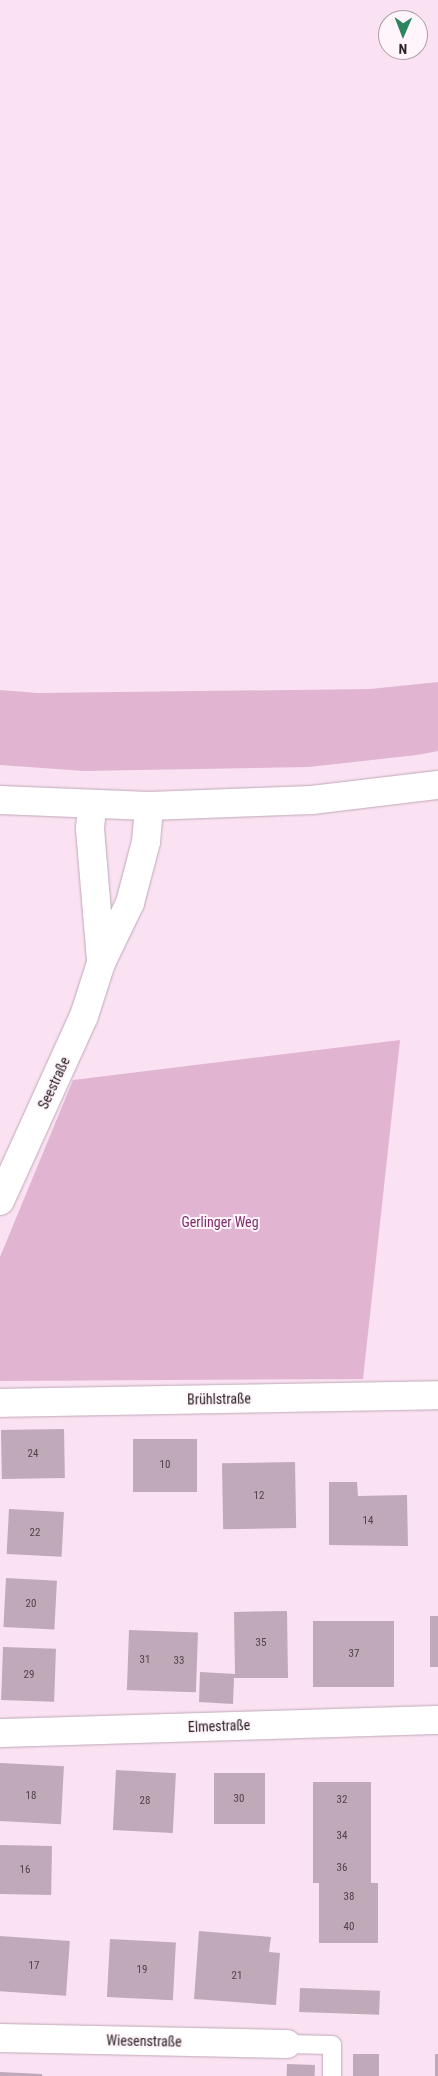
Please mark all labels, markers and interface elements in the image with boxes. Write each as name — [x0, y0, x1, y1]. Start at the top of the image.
north arrow — [378, 10, 428, 60]
text: N — [398, 41, 407, 57]
street label: Seestraße — [35, 1054, 73, 1112]
park label: Gerlinger Weg — [181, 1214, 259, 1230]
street label: Brühlstraße — [187, 1390, 251, 1408]
house number: 24 — [28, 1447, 38, 1461]
house number: 10 — [160, 1458, 170, 1472]
house number: 12 — [254, 1489, 264, 1503]
house number: 14 — [363, 1514, 373, 1528]
house number: 22 — [30, 1526, 40, 1540]
house number: 20 — [26, 1597, 36, 1611]
house number: 35 — [256, 1636, 266, 1650]
house number: 37 — [349, 1647, 359, 1661]
house number: 31 — [140, 1653, 150, 1667]
house number: 33 — [174, 1654, 184, 1668]
house number: 29 — [24, 1668, 34, 1682]
street label: Elmestraße — [188, 1717, 250, 1735]
house number: 18 — [26, 1789, 36, 1803]
house number: 30 — [234, 1792, 244, 1806]
house number: 32 — [337, 1793, 347, 1807]
house number: 28 — [140, 1794, 150, 1808]
house number: 34 — [337, 1829, 347, 1843]
house number: 36 — [337, 1861, 347, 1875]
house number: 16 — [20, 1863, 30, 1877]
house number: 38 — [344, 1890, 354, 1904]
house number: 40 — [344, 1920, 354, 1934]
house number: 17 — [29, 1959, 39, 1973]
house number: 19 — [137, 1963, 147, 1977]
house number: 21 — [232, 1969, 242, 1983]
street label: Wiesenstraße — [106, 2032, 182, 2050]

